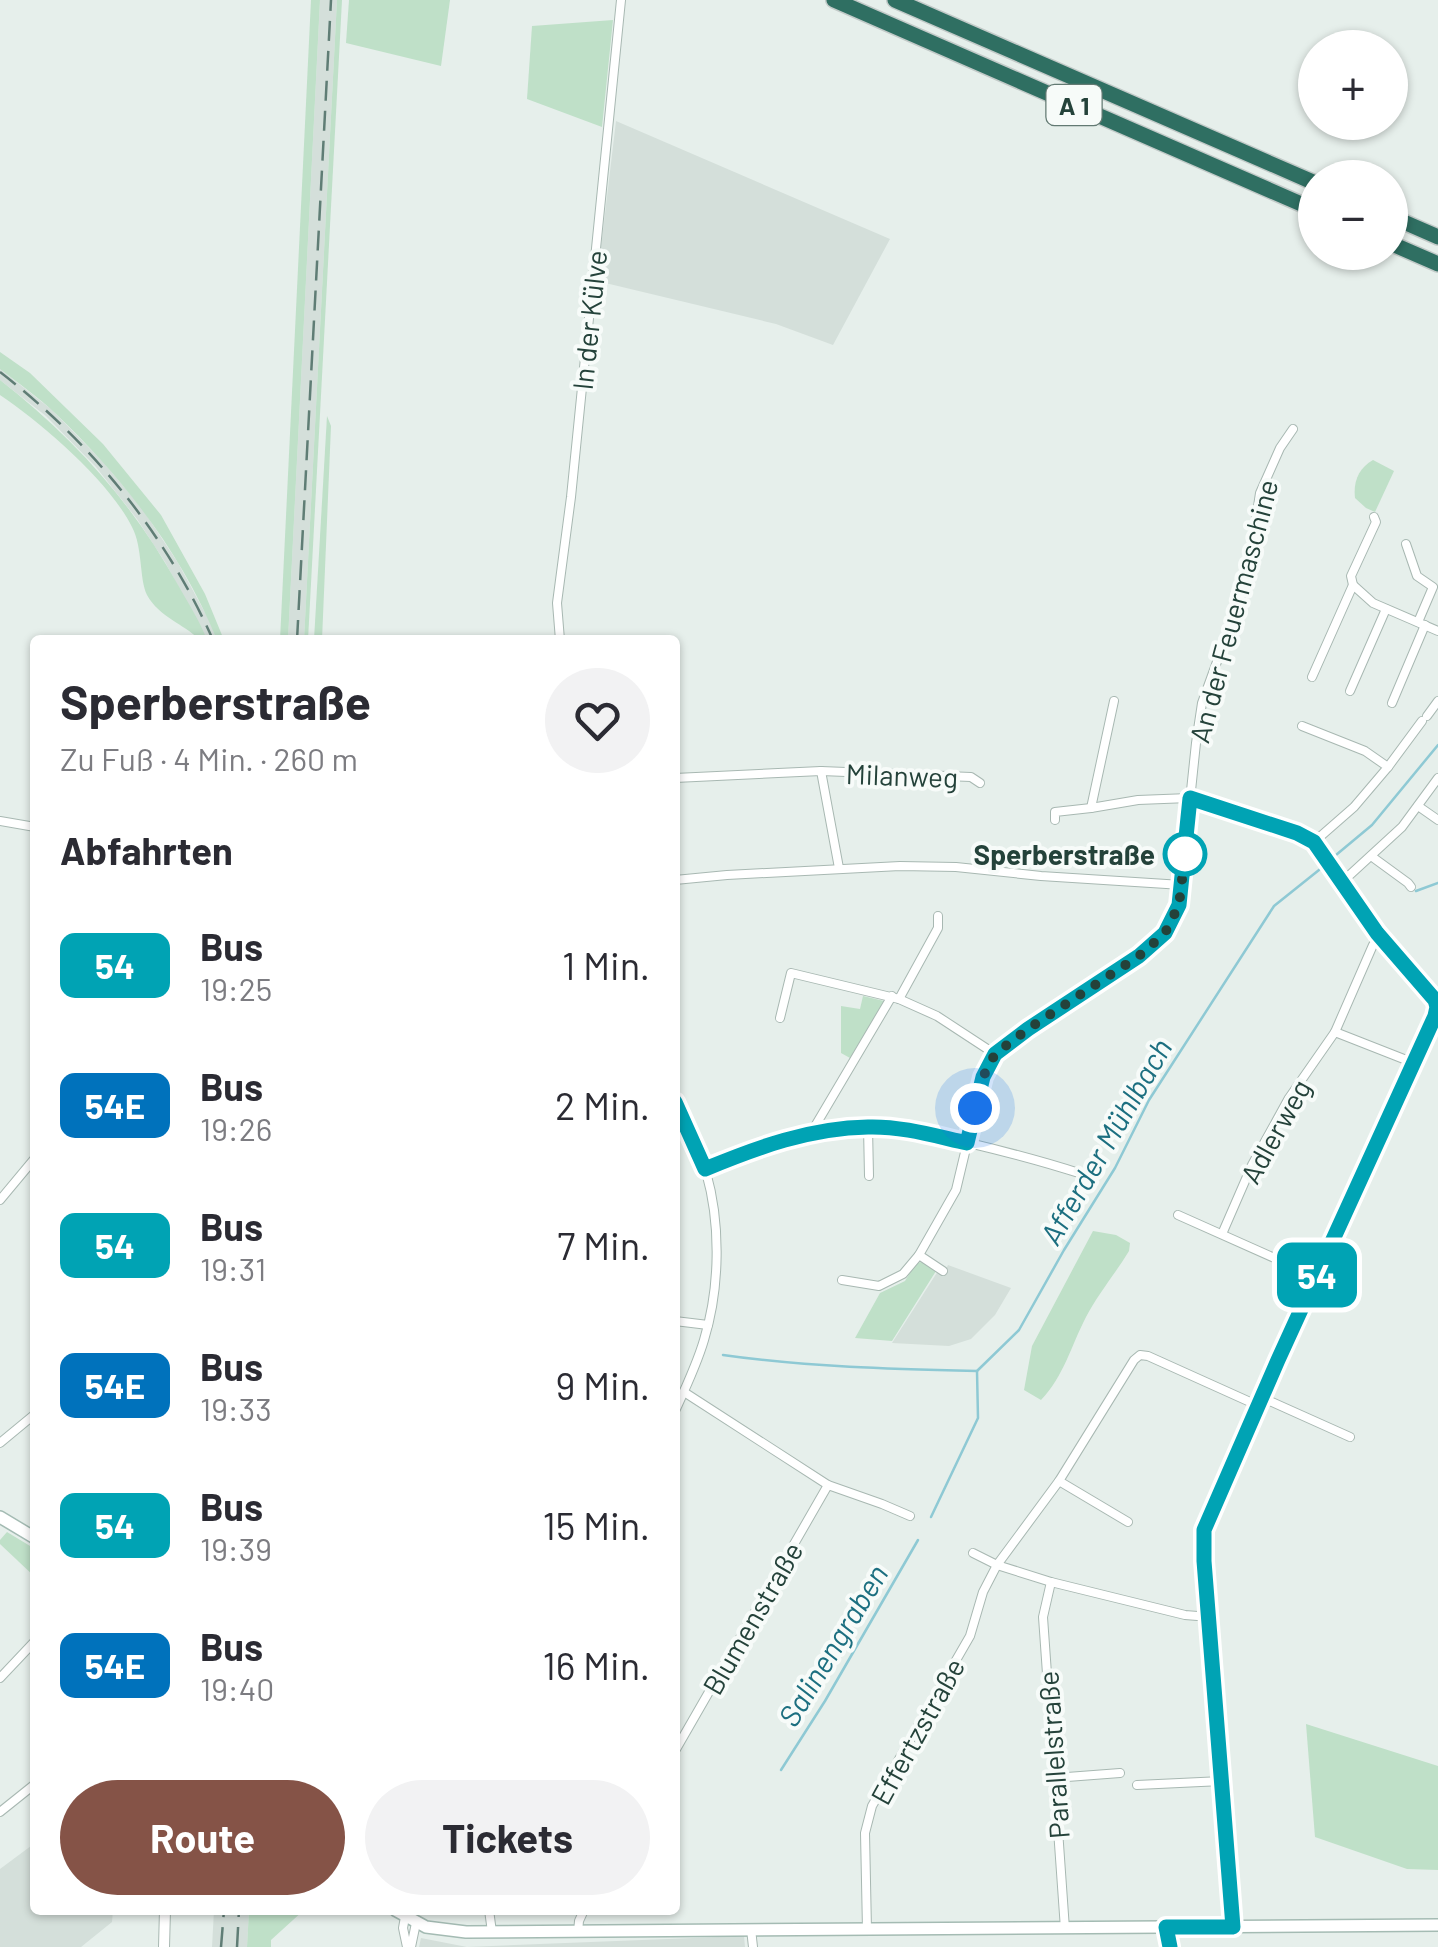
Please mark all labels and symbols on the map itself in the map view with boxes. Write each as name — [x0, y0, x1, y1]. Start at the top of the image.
road number: A 1 — [1046, 85, 1102, 125]
street label: In der Külve — [565, 248, 613, 392]
street label: An der Feuermaschine — [1181, 476, 1285, 746]
street label: Milanweg — [845, 756, 959, 794]
marker: Sperberstraße — [1164, 833, 1206, 875]
place label: Sperberstraße — [974, 837, 1155, 871]
water label: Afferder Mühlbach — [1031, 1032, 1179, 1250]
street label: Adlerweg — [1233, 1073, 1317, 1189]
your location — [950, 1083, 1000, 1133]
line badge: 54 — [1272, 1242, 1362, 1308]
street label: Blumenstraße — [695, 1536, 809, 1700]
water label: Salinengraben — [770, 1558, 894, 1732]
street label: Effertzstraße — [863, 1652, 971, 1810]
street label: Parallelstraße — [1030, 1670, 1076, 1840]

